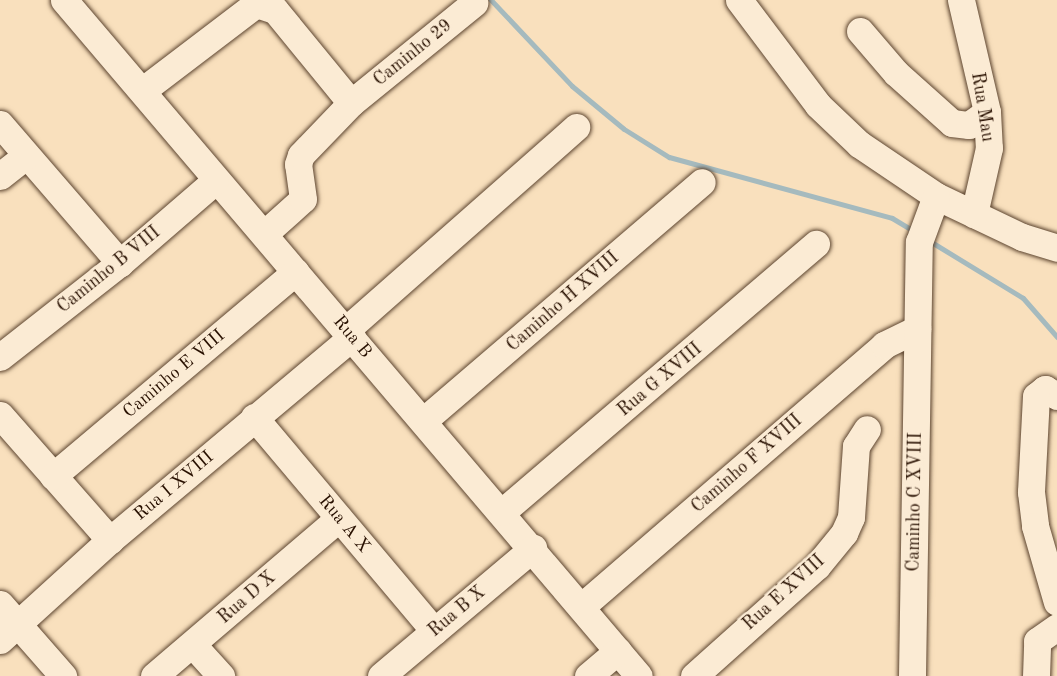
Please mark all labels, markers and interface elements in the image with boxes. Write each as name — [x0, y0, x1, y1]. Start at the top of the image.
street label: Caminho 29 — [369, 15, 457, 91]
street label: Rua Mau — [966, 71, 998, 143]
street label: Caminho B VIII — [53, 222, 165, 318]
street label: Caminho H XVIII — [503, 247, 623, 357]
street label: Rua B — [328, 311, 376, 363]
street label: Caminho E VIII — [119, 325, 229, 423]
street label: Rua G XVIII — [614, 339, 706, 421]
street label: Caminho F XVIII — [687, 410, 807, 518]
street label: Caminho C XVIII — [903, 432, 927, 572]
street label: Rua I XVIII — [130, 446, 218, 526]
street label: Rua A X — [314, 491, 374, 557]
street label: Rua E XVIII — [739, 551, 829, 635]
street label: Rua D X — [214, 567, 280, 629]
street label: Rua B X — [424, 582, 490, 642]

